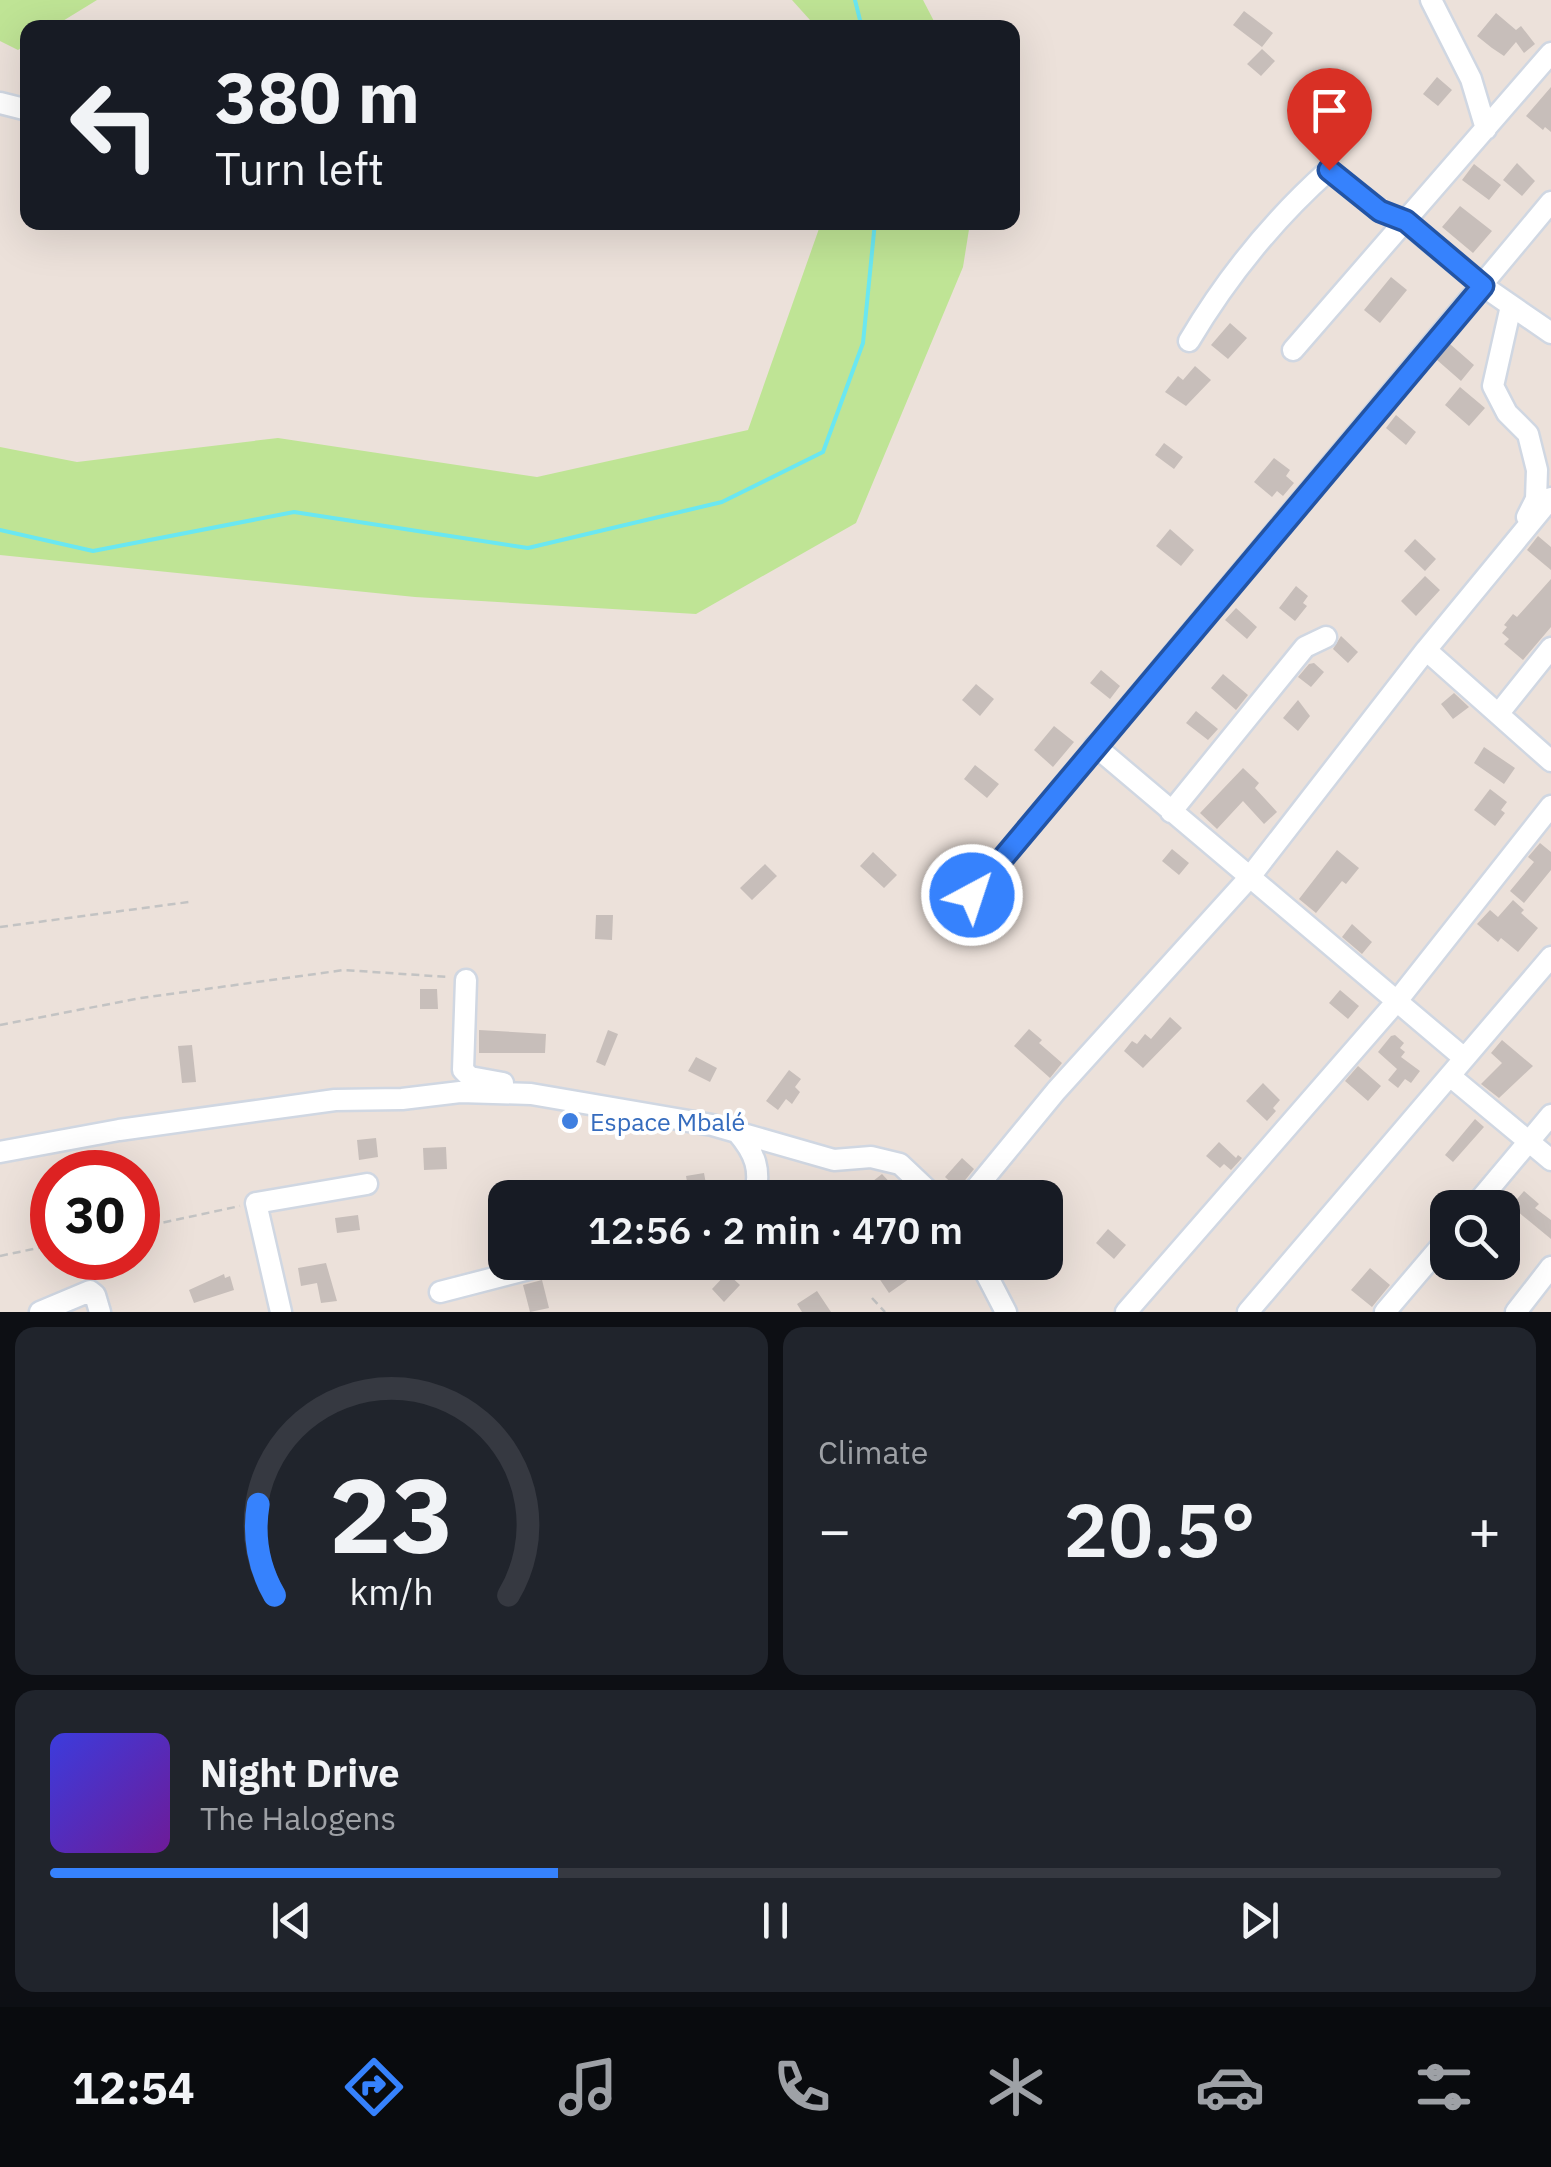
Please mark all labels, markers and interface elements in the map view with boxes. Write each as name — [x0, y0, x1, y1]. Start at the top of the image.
text: 380 m — [215, 51, 420, 142]
icon: left — [50, 60, 180, 190]
pin — [1287, 68, 1372, 171]
icon: arrive — [1302, 83, 1357, 138]
text: Turn left — [215, 139, 384, 197]
position arrow — [920, 843, 1024, 947]
place label: Espace Mbalé — [590, 1105, 745, 1138]
marker: Espace Mbalé — [559, 1110, 581, 1132]
speed limit sign: 30 — [30, 1150, 160, 1280]
map controls — [1430, 1190, 1520, 1280]
button: search — [1430, 1190, 1520, 1280]
text: 12:56 · 2 min · 470 m — [588, 1205, 963, 1254]
text: Climate — [818, 1431, 928, 1473]
text: 23 — [329, 1446, 454, 1582]
text: 20.5° — [1063, 1480, 1256, 1578]
text: − — [818, 1494, 851, 1565]
text: + — [1468, 1494, 1501, 1565]
text: km/h — [349, 1568, 434, 1615]
text: Night Drive — [200, 1748, 400, 1797]
text: The Halogens — [200, 1797, 396, 1839]
icon: previous — [264, 1893, 319, 1948]
icon: pause — [748, 1893, 803, 1948]
icon: next — [1232, 1893, 1287, 1948]
icon: directions — [339, 2052, 409, 2122]
icon: music — [553, 2052, 623, 2122]
icon: phone — [767, 2052, 837, 2122]
icon: climate — [981, 2052, 1051, 2122]
icon: car — [1195, 2052, 1265, 2122]
icon: filters — [1409, 2052, 1479, 2122]
text: 12:54 — [72, 2058, 195, 2116]

